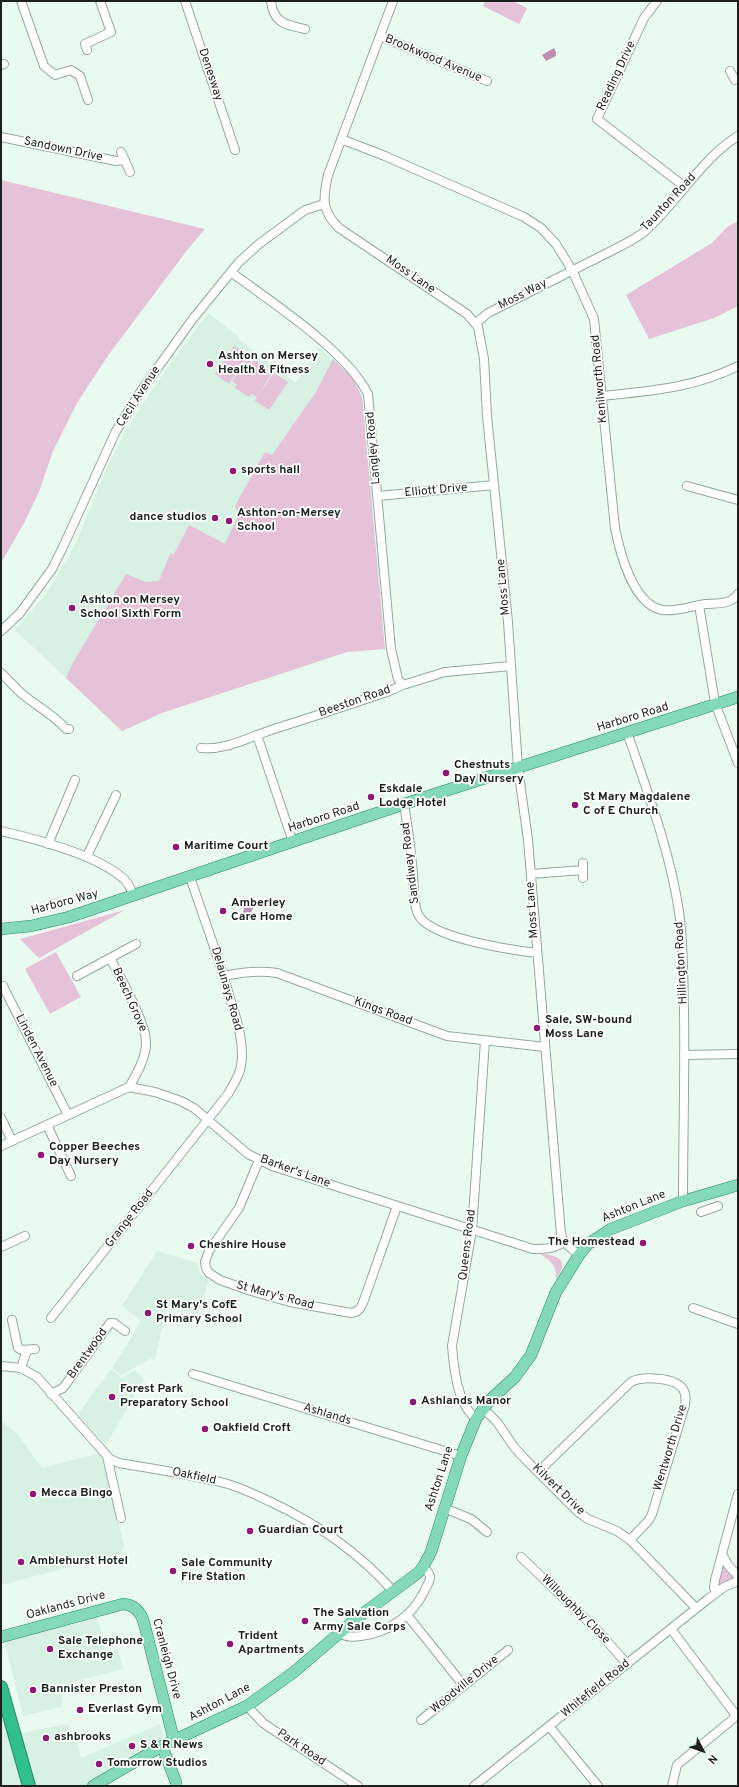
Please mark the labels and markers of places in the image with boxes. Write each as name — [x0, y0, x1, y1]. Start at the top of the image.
place label: Ashton on Mersey Health & Fitness — [218, 350, 318, 378]
marker: Ashton on Mersey Health & Fitness — [205, 359, 215, 369]
place label: sports hall — [241, 464, 300, 478]
marker: sports hall — [228, 466, 238, 476]
place label: Ashton-on-Mersey School — [237, 507, 341, 535]
place label: dance studios — [130, 511, 207, 525]
marker: dance studios — [210, 513, 220, 523]
marker: Ashton-on-Mersey School — [224, 516, 234, 526]
place label: Ashton on Mersey School Sixth Form — [80, 594, 181, 622]
marker: Ashton on Mersey School Sixth Form — [67, 603, 77, 613]
place label: Chestnuts Day Nursery — [454, 759, 524, 787]
marker: Chestnuts Day Nursery — [441, 768, 451, 778]
place label: Eskdale Lodge Hotel — [379, 783, 446, 811]
place label: St Mary Magdalene C of E Church — [583, 791, 690, 819]
marker: Eskdale Lodge Hotel — [366, 792, 376, 802]
marker: St Mary Magdalene C of E Church — [570, 800, 580, 810]
place label: Maritime Court — [184, 840, 268, 854]
marker: Maritime Court — [171, 842, 181, 852]
place label: Amberley Care Home — [231, 897, 292, 925]
marker: Amberley Care Home — [218, 906, 228, 916]
place label: Sale, SW-bound Moss Lane — [545, 1014, 632, 1042]
marker: Sale, SW-bound Moss Lane — [532, 1023, 542, 1033]
place label: Copper Beeches Day Nursery — [49, 1141, 140, 1169]
marker: Copper Beeches Day Nursery — [36, 1150, 46, 1160]
place label: The Homestead — [548, 1236, 635, 1250]
marker: The Homestead — [638, 1238, 648, 1248]
place label: Cheshire House — [199, 1239, 286, 1253]
marker: Cheshire House — [186, 1241, 196, 1251]
place label: St Mary's CofE Primary School — [156, 1299, 242, 1327]
marker: St Mary's CofE Primary School — [143, 1308, 153, 1318]
place label: Forest Park Preparatory School — [120, 1383, 228, 1411]
marker: Forest Park Preparatory School — [107, 1392, 117, 1402]
place label: Ashlands Manor — [421, 1395, 511, 1409]
marker: Ashlands Manor — [408, 1397, 418, 1407]
place label: Oakfield Croft — [213, 1422, 291, 1436]
marker: Oakfield Croft — [200, 1424, 210, 1434]
place label: Mecca Bingo — [41, 1487, 113, 1501]
marker: Mecca Bingo — [28, 1489, 38, 1499]
place label: Guardian Court — [258, 1524, 343, 1538]
marker: Guardian Court — [245, 1526, 255, 1536]
place label: Amblehurst Hotel — [29, 1555, 128, 1569]
marker: Amblehurst Hotel — [16, 1557, 26, 1567]
place label: Sale Community Fire Station — [181, 1557, 273, 1585]
marker: Sale Community Fire Station — [168, 1566, 178, 1576]
place label: The Salvation Army Sale Corps — [313, 1607, 406, 1635]
marker: The Salvation Army Sale Corps — [300, 1616, 310, 1626]
place label: Trident Apartments — [238, 1630, 304, 1658]
place label: Sale Telephone Exchange — [58, 1635, 143, 1663]
marker: Trident Apartments — [225, 1639, 235, 1649]
marker: Sale Telephone Exchange — [45, 1644, 55, 1654]
place label: Bannister Preston — [41, 1683, 142, 1697]
marker: Bannister Preston — [28, 1685, 38, 1695]
place label: Everlast Gym — [88, 1703, 162, 1717]
marker: Everlast Gym — [75, 1705, 85, 1715]
place label: ashbrooks — [54, 1731, 111, 1745]
marker: ashbrooks — [41, 1733, 51, 1743]
place label: S & R News — [140, 1739, 203, 1753]
marker: S & R News — [127, 1741, 137, 1751]
place label: Tomorrow Studios — [107, 1757, 207, 1771]
marker: Tomorrow Studios — [94, 1759, 104, 1769]

